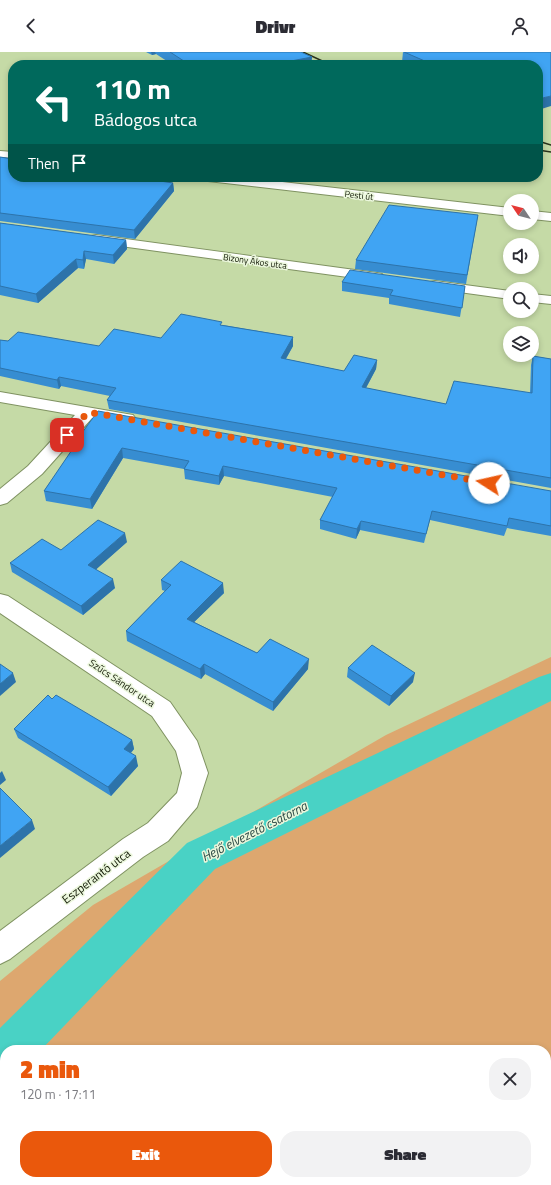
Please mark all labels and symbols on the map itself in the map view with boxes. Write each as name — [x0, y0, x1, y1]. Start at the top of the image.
street label: Pesti út — [344, 187, 375, 203]
north arrow — [503, 194, 539, 230]
street label: Bizony Ákos utca — [222, 250, 288, 272]
pin — [50, 418, 84, 452]
position arrow — [468, 462, 510, 504]
street label: Szűcs Sándor utca — [86, 655, 158, 711]
water label: Hejő elvezető csatorna — [198, 795, 312, 866]
street label: Eszperantó utca — [58, 844, 134, 908]

